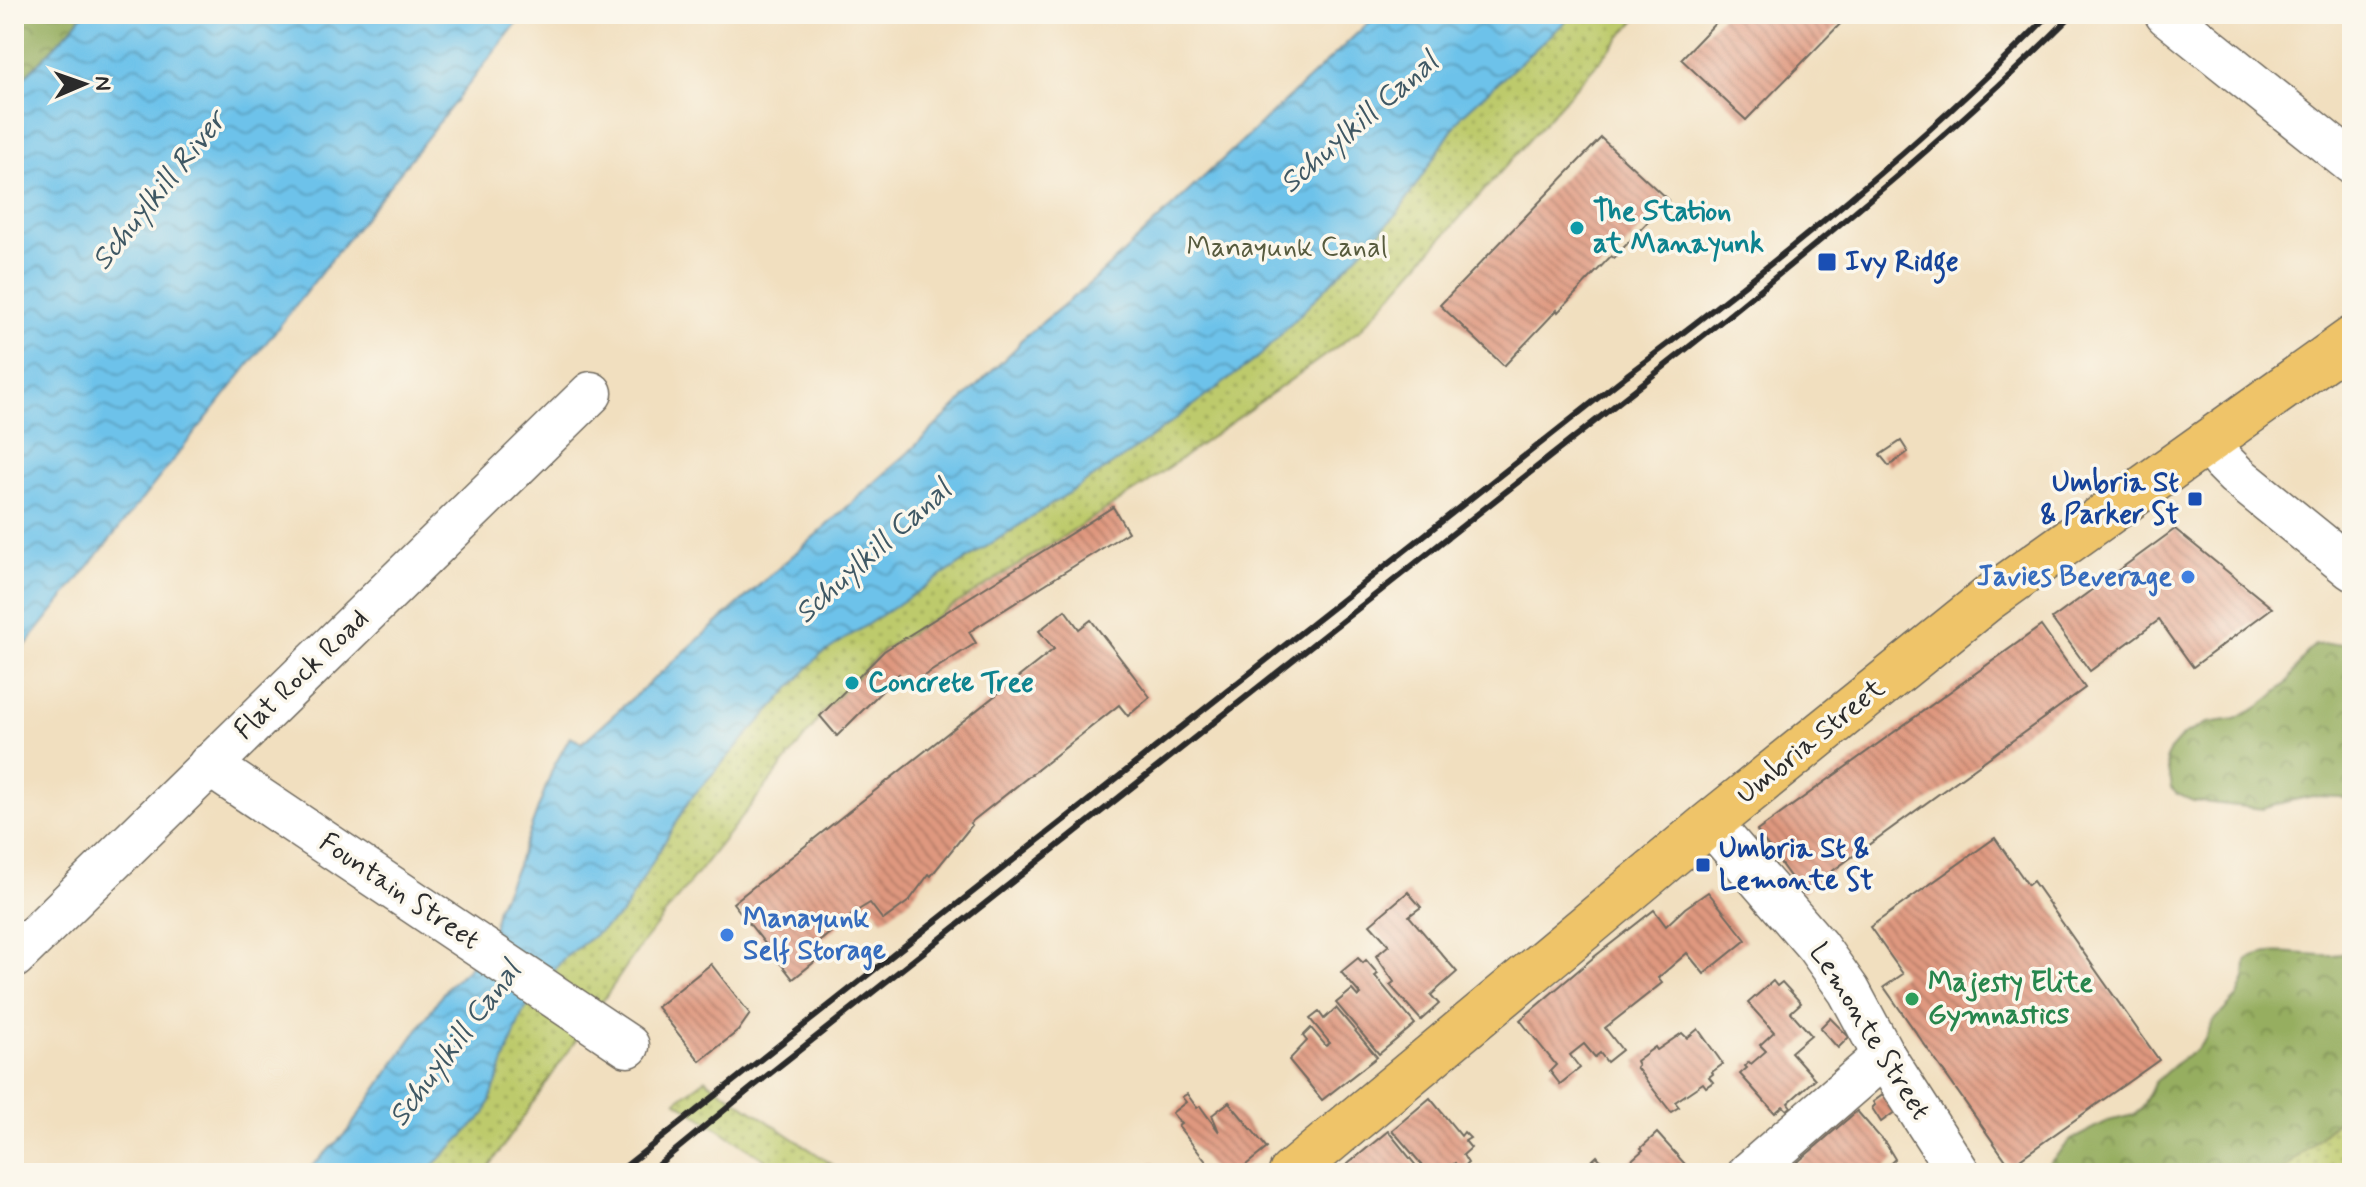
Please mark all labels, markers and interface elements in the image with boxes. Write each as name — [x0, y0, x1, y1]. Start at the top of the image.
water label: Schuylkill Canal — [1272, 42, 1448, 203]
north arrow — [44, 44, 124, 124]
text: N — [88, 76, 116, 91]
water label: Schuylkill River — [83, 101, 237, 278]
place label: The Station at Manayunk — [1593, 194, 1764, 263]
marker: The Station at Manayunk — [1568, 219, 1586, 237]
park label: Manayunk Canal — [1187, 230, 1388, 267]
place label: Ivy Ridge — [1845, 244, 1959, 284]
marker: Ivy Ridge — [1816, 251, 1838, 273]
place label: Umbria St & Parker St — [2040, 465, 2180, 534]
water label: Schuylkill Canal — [787, 470, 961, 633]
marker: Umbria St & Parker St — [2186, 490, 2204, 508]
place label: Javies Beverage — [1977, 559, 2172, 597]
marker: Javies Beverage — [2179, 568, 2197, 586]
street label: Flat Rock Road — [227, 601, 377, 749]
place label: Concrete Tree — [868, 665, 1034, 702]
street label: Umbria Street — [1729, 670, 1893, 813]
marker: Concrete Tree — [843, 674, 861, 692]
street label: Fountain Street — [312, 825, 486, 959]
place label: Umbria St & Lemonte St — [1719, 831, 1873, 900]
marker: Umbria St & Lemonte St — [1694, 856, 1712, 874]
place label: Manayunk Self Storage — [743, 901, 886, 971]
marker: Manayunk Self Storage — [718, 926, 736, 944]
street label: Lemonte Street — [1800, 936, 1938, 1128]
water label: Schuylkill Canal — [380, 951, 532, 1135]
place label: Majesty Elite Gymnastics — [1928, 965, 2093, 1034]
marker: Majesty Elite Gymnastics — [1903, 990, 1921, 1008]

